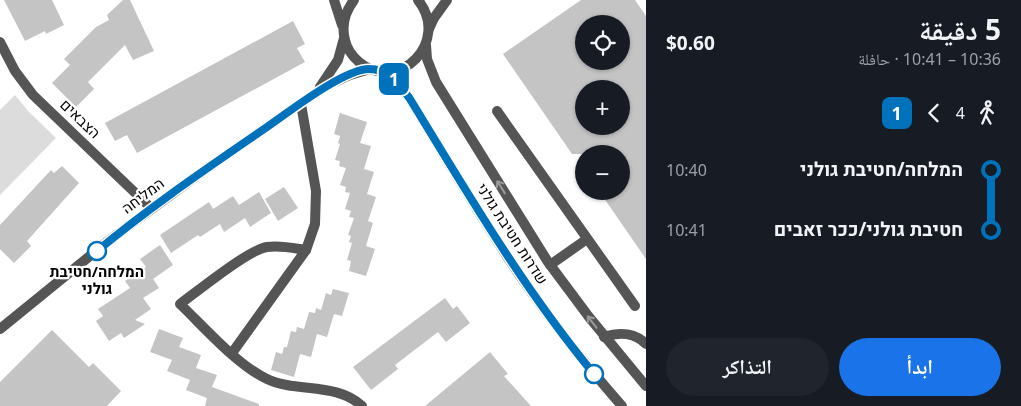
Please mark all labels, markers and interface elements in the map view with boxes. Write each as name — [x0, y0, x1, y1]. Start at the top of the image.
text: 5 دقيقة — [919, 10, 1001, 48]
map controls — [575, 15, 630, 200]
button: locate — [575, 15, 630, 70]
text: $0.60 — [666, 30, 715, 56]
text: 10:36 – 10:41 · حافلة — [858, 48, 1001, 70]
line badge: 1 — [378, 63, 410, 95]
text: 1 — [389, 67, 399, 91]
button: + — [575, 80, 630, 135]
street label: הצבאים — [56, 94, 105, 142]
icon: back — [920, 99, 948, 127]
icon: walk — [973, 99, 1001, 127]
text: 1 — [892, 101, 902, 125]
text: 4 — [956, 102, 965, 124]
button: − — [575, 145, 630, 200]
text: המלחה/חטיבת גולני — [800, 156, 963, 182]
text: 10:40 — [666, 159, 707, 181]
street label: המליחה — [117, 173, 168, 218]
street label: שדרות חטיבת גולני — [473, 179, 553, 288]
one-way arrow — [496, 181, 506, 195]
text: חטיבת גולני/ככר זאבים — [774, 216, 963, 242]
text: 10:41 — [666, 219, 707, 241]
marker: המלחה/חטיבת גולני — [87, 241, 107, 261]
place label: המלחה/חטיבת גולני — [50, 261, 144, 298]
one-way arrow — [587, 316, 598, 329]
button: التذاكر — [666, 338, 829, 396]
button: ابدأ — [839, 338, 1001, 396]
unlabelled marker — [584, 364, 604, 384]

